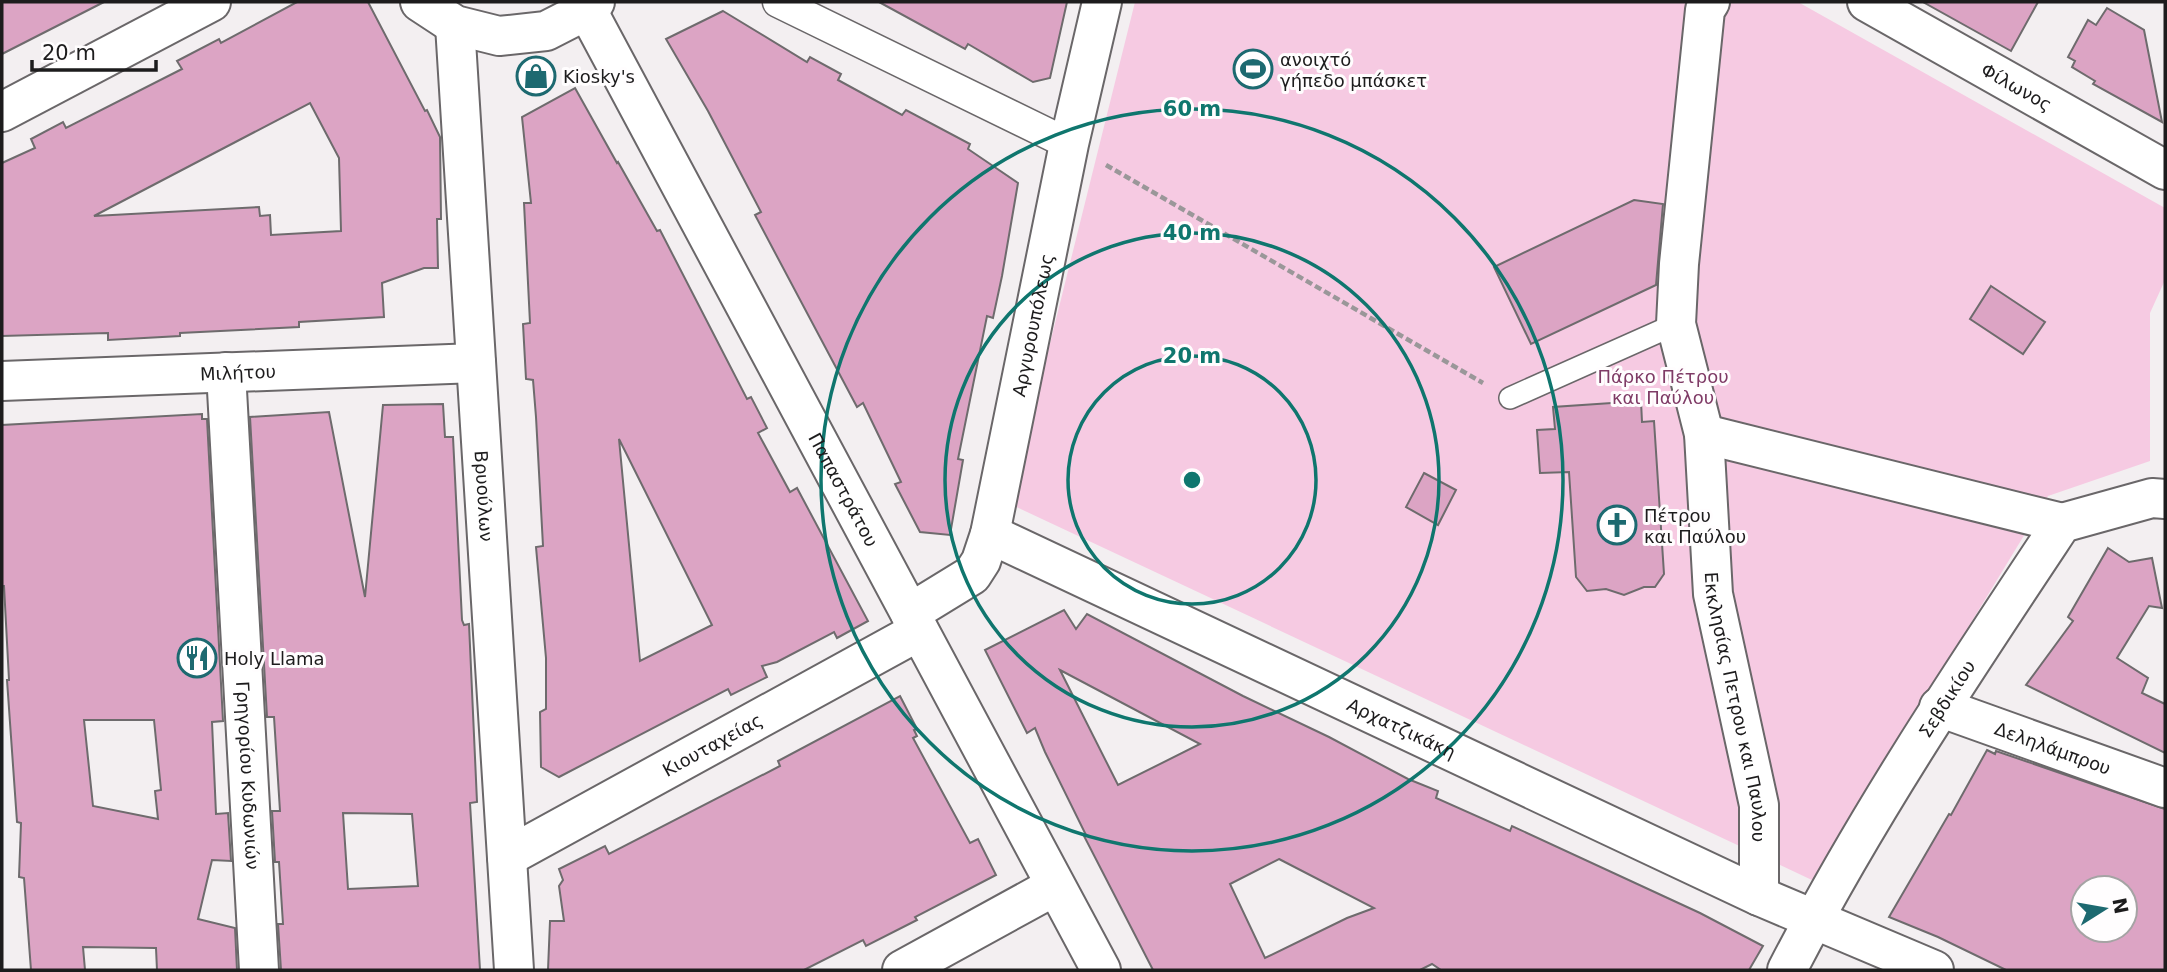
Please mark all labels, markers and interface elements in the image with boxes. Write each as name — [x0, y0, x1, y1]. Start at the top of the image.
scale bar — [32, 28, 156, 72]
text: 20 m — [42, 41, 96, 65]
sports icon: ανοιχτό γήπεδο μπάσκετ — [1232, 48, 1274, 90]
place label: ανοιχτό γήπεδο μπάσκετ — [1280, 49, 1427, 91]
shop icon: Kiosky's — [515, 55, 557, 97]
street label: Φίλωνος — [1978, 58, 2056, 115]
place label: Kiosky's — [563, 66, 635, 87]
text: 60 m — [1163, 97, 1221, 121]
text: 40 m — [1163, 221, 1221, 245]
street label: Αργυρουπόλεως — [1008, 252, 1057, 399]
text: 20 m — [1163, 344, 1221, 368]
street label: Μιλήτου — [199, 360, 276, 384]
park label: Πάρκο Πέτρου και Παύλου — [1597, 366, 1729, 408]
street label: Παπαστράτου — [805, 429, 883, 550]
street label: Βρυούλων — [471, 450, 498, 542]
centre of rings — [1180, 468, 1204, 492]
church icon: Πέτρου και Παύλου — [1596, 504, 1638, 546]
place label: Πέτρου και Παύλου — [1644, 505, 1746, 547]
street label: Εκκλησίας Πετρου και Παυλου — [1701, 571, 1770, 842]
restaurant icon: Holy Llama — [176, 637, 218, 679]
place label: Holy Llama — [224, 648, 325, 669]
street label: Σεβδικίου — [1914, 656, 1979, 741]
street label: Γρηγορίου Κυδωνιών — [233, 681, 264, 870]
street label: Αρχατζικάκη — [1344, 693, 1459, 762]
street label: Κιουταχείας — [659, 709, 766, 780]
street label: Δεληλάμπρου — [1992, 717, 2114, 778]
north arrow — [2069, 874, 2139, 944]
text: N — [2108, 896, 2133, 916]

